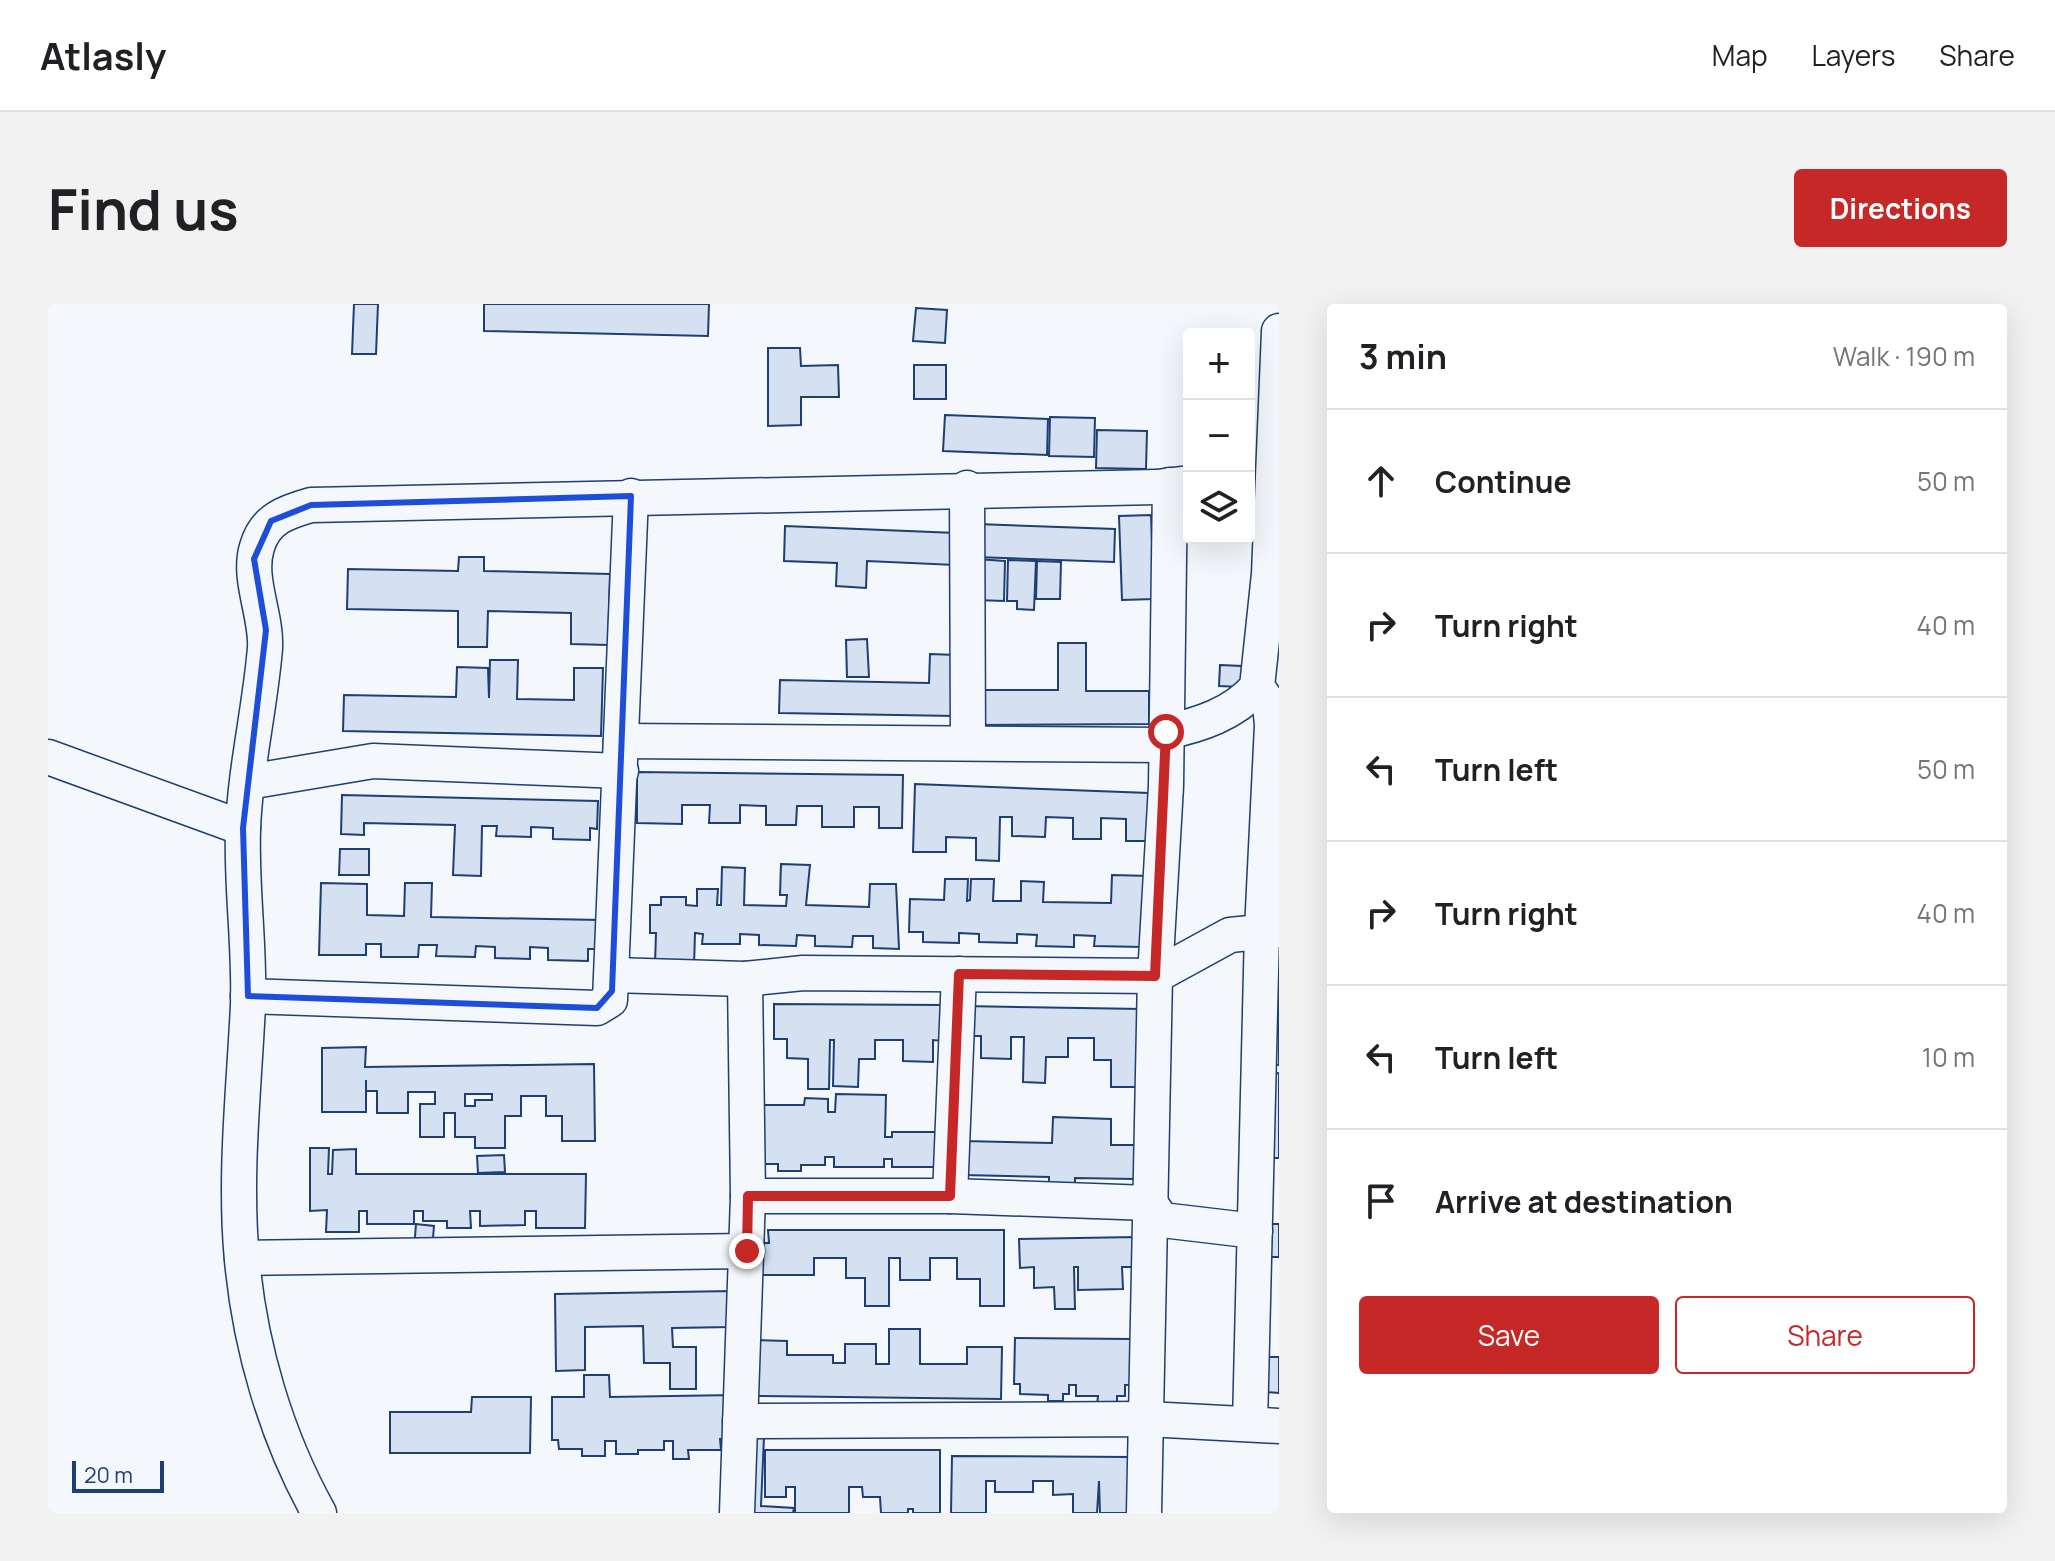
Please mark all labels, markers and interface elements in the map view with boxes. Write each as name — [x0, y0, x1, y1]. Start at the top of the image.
text: Atlasly — [40, 29, 166, 81]
text: Map — [1712, 36, 1768, 74]
text: Layers — [1812, 36, 1895, 74]
text: Share — [1939, 36, 2015, 74]
button: Directions — [1794, 169, 2007, 247]
text: Find us — [48, 170, 239, 247]
map controls — [1183, 328, 1255, 544]
button: + — [1183, 328, 1255, 400]
text: 3 min — [1359, 333, 1447, 379]
text: Walk · 190 m — [1833, 338, 1975, 374]
button: − — [1183, 400, 1255, 472]
icon: ahead — [1359, 459, 1403, 503]
text: Continue — [1435, 461, 1571, 502]
text: 50 m — [1917, 463, 1975, 499]
button: layers — [1183, 472, 1255, 544]
icon: right — [1359, 603, 1403, 647]
text: Turn right — [1435, 605, 1578, 646]
text: 40 m — [1917, 607, 1975, 643]
route start — [1148, 714, 1184, 750]
icon: left — [1359, 747, 1403, 791]
text: Turn left — [1435, 749, 1558, 790]
text: 50 m — [1917, 751, 1975, 787]
icon: right — [1359, 891, 1403, 935]
text: Turn right — [1435, 893, 1578, 934]
text: 40 m — [1917, 895, 1975, 931]
icon: left — [1359, 1035, 1403, 1079]
text: Turn left — [1435, 1037, 1558, 1078]
text: 10 m — [1922, 1039, 1975, 1075]
icon: arrive — [1359, 1179, 1403, 1223]
text: Arrive at destination — [1435, 1181, 1733, 1222]
route end — [729, 1233, 765, 1269]
button: Save — [1359, 1296, 1659, 1374]
button: Share — [1675, 1296, 1975, 1374]
scale bar — [72, 1457, 164, 1493]
text: 20 m — [84, 1460, 133, 1490]

